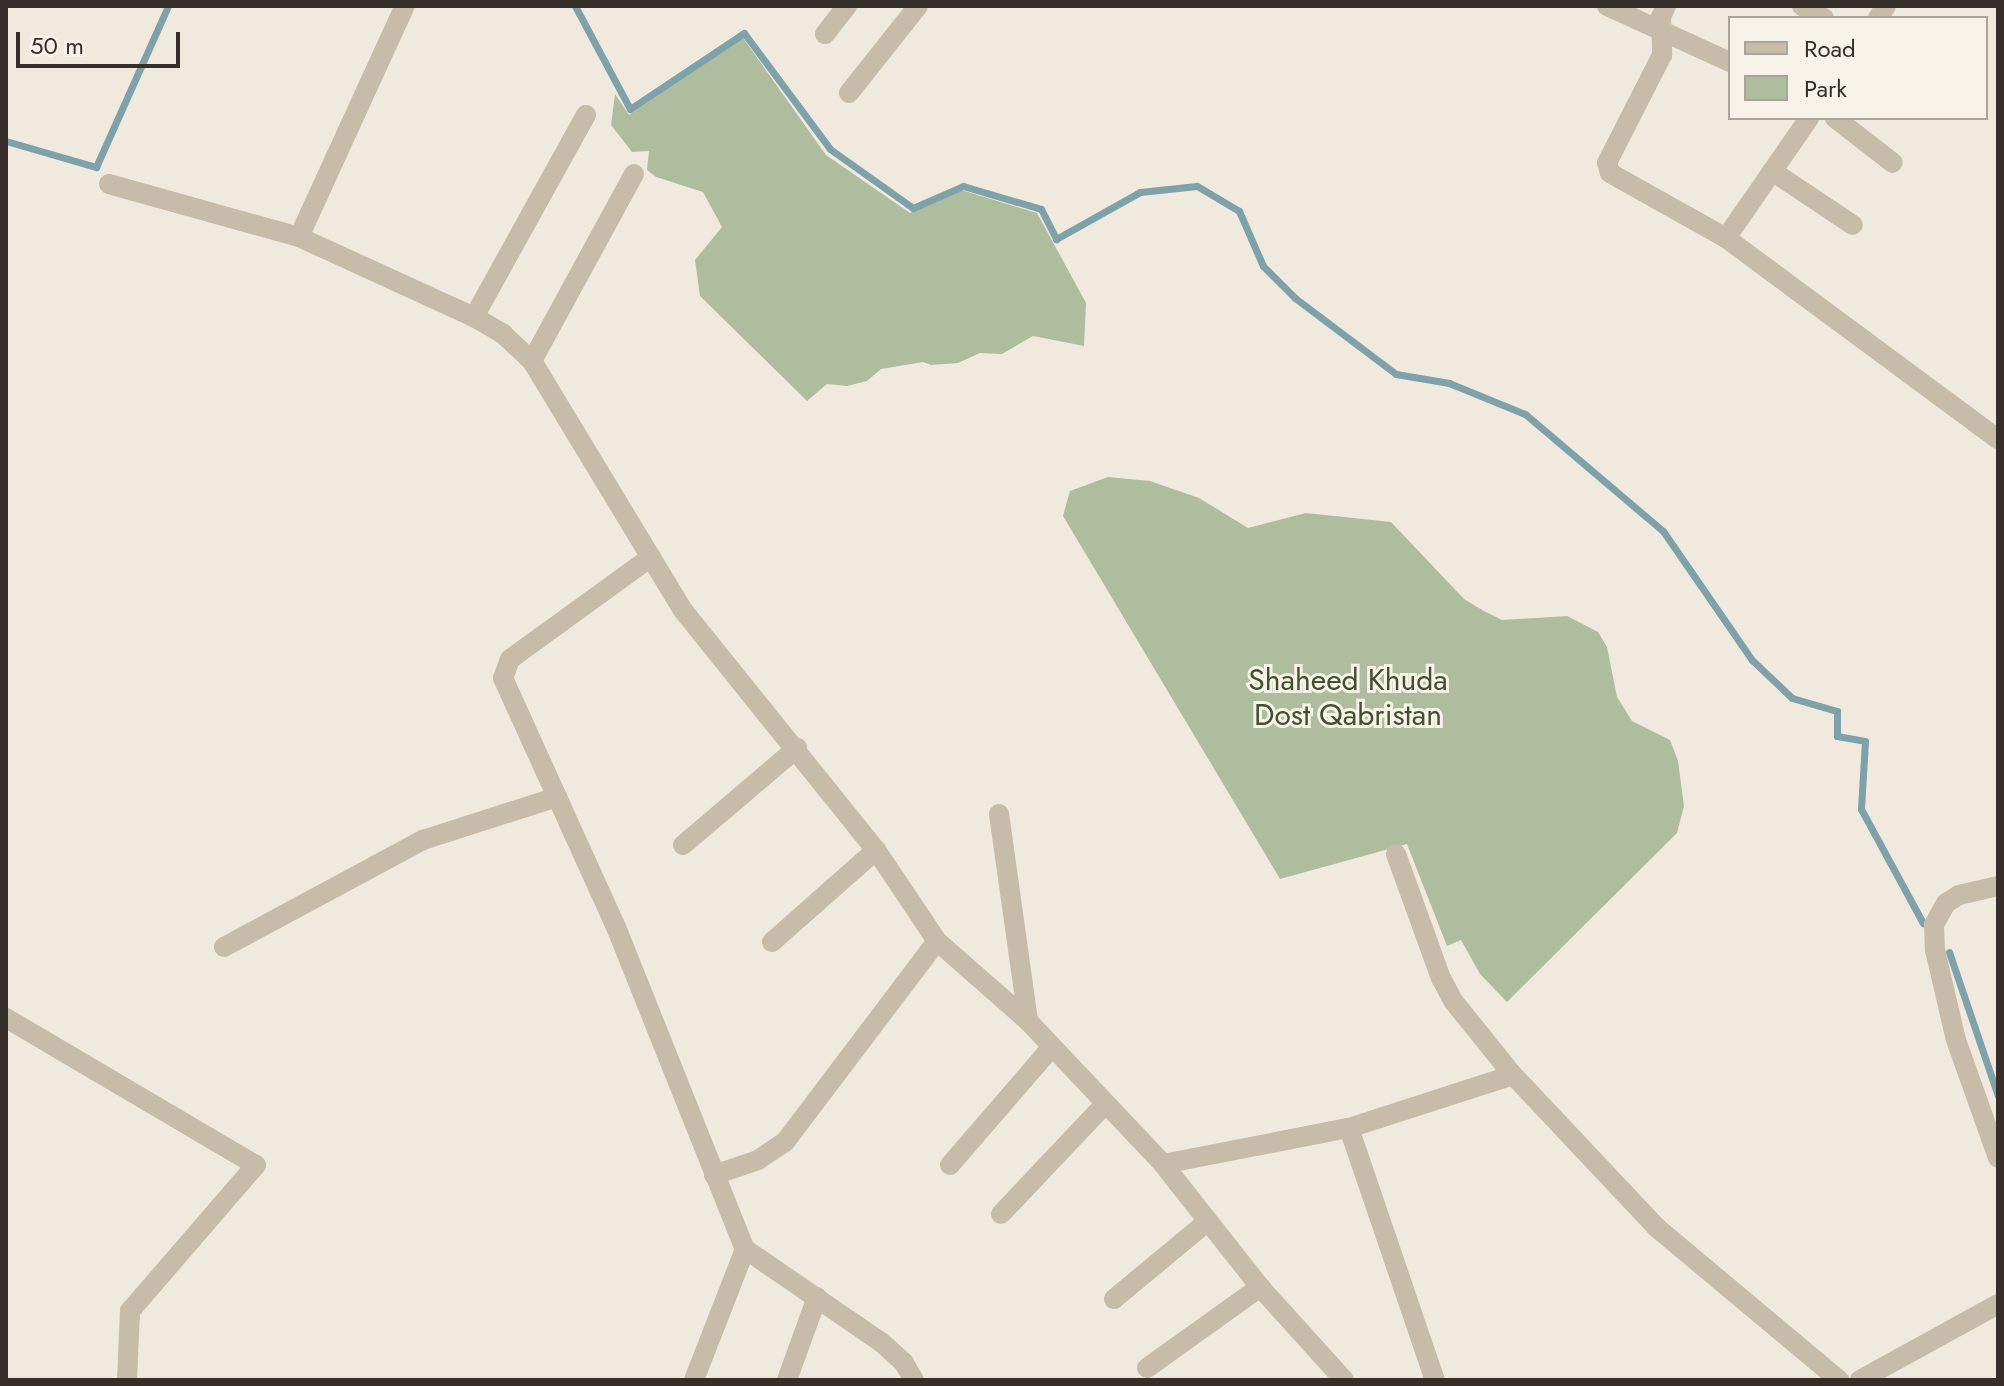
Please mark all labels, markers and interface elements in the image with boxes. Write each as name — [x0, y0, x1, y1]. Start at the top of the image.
scale bar — [20, 16, 184, 66]
legend — [1728, 16, 1988, 120]
text: 50 m — [30, 28, 84, 63]
text: Road — [1804, 31, 1856, 66]
text: Park — [1804, 71, 1847, 106]
park label: Shaheed Khuda Dost Qabristan — [1248, 662, 1448, 732]

